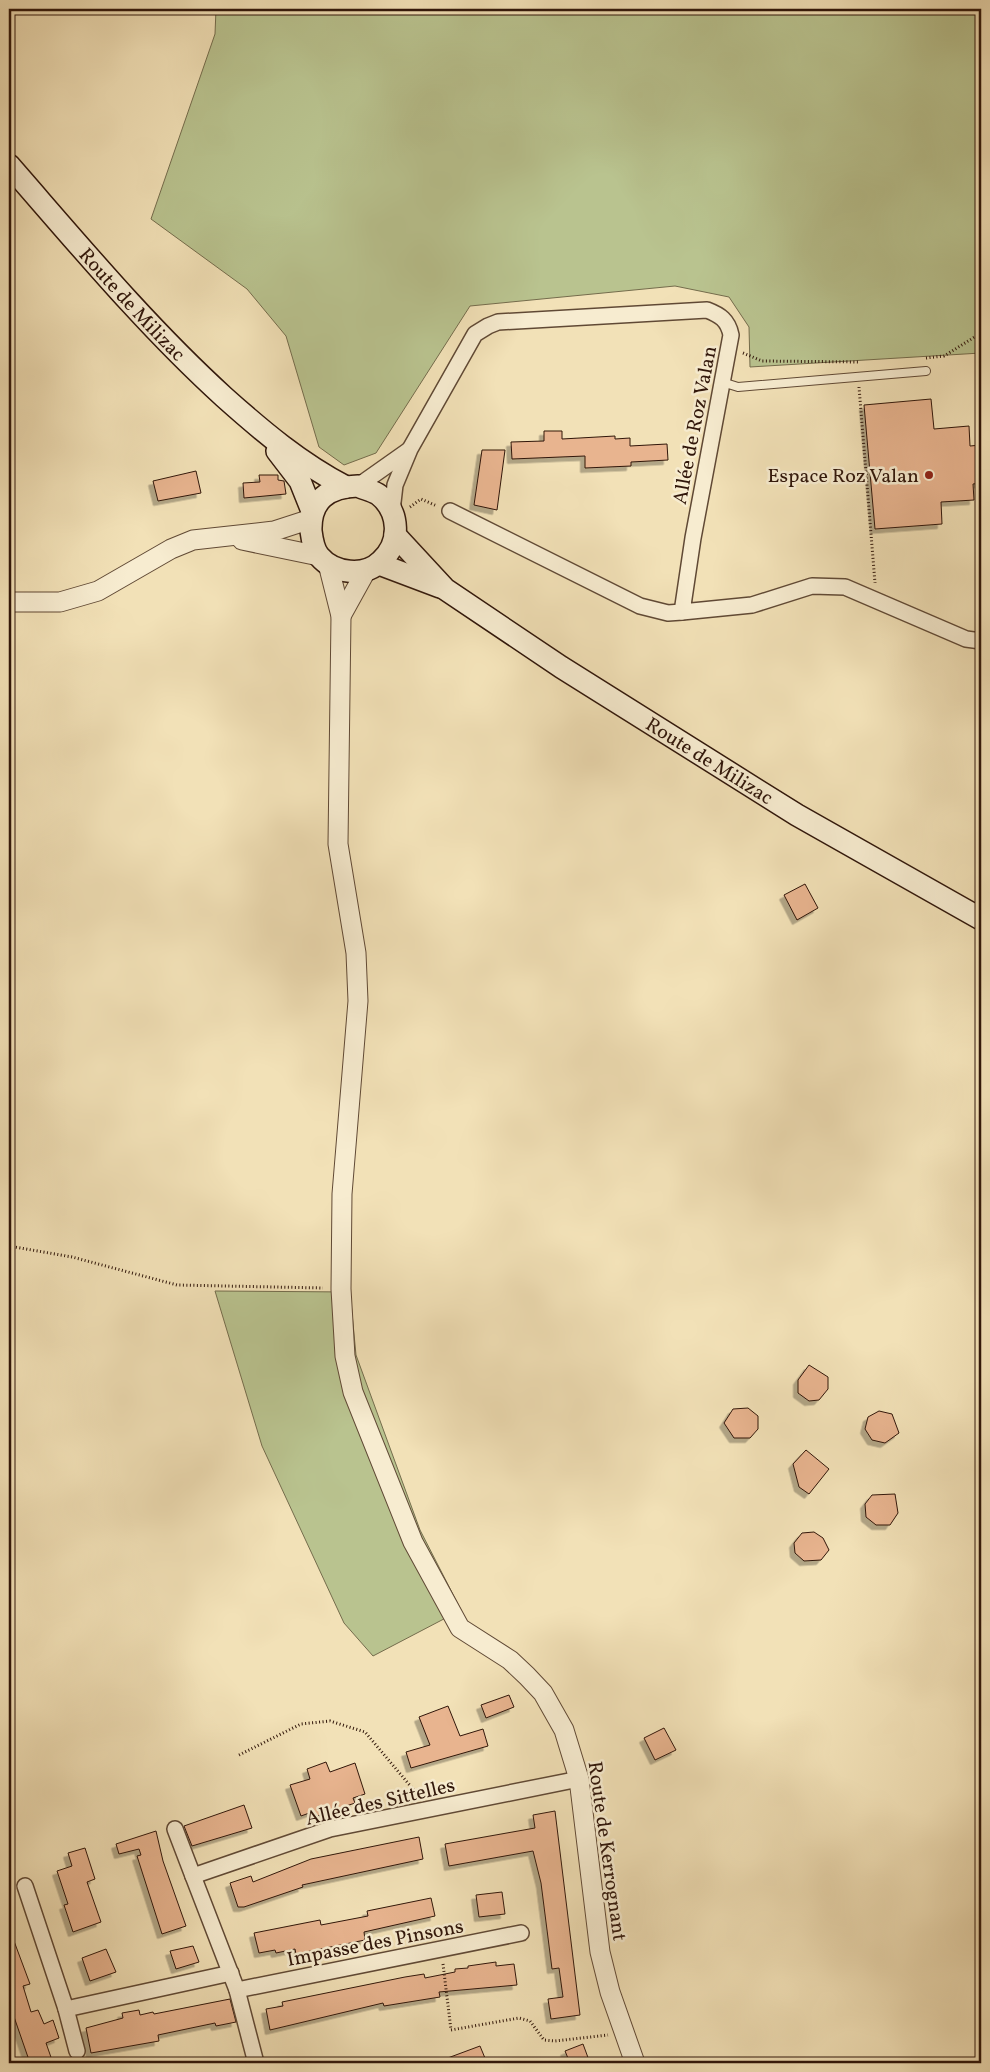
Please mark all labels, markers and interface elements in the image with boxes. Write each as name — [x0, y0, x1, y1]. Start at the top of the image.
street label: Route de Milizac — [71, 242, 191, 369]
street label: Allée de Roz Valan — [667, 344, 725, 507]
place label: Espace Roz Valan — [767, 463, 919, 491]
marker: Espace Roz Valan — [923, 469, 935, 481]
street label: Route de Milizac — [639, 711, 778, 813]
street label: Route de Kerrognant — [580, 1760, 632, 1943]
street label: Allée des Sittelles — [303, 1772, 458, 1834]
street label: Impasse des Pinsons — [285, 1913, 466, 1975]

